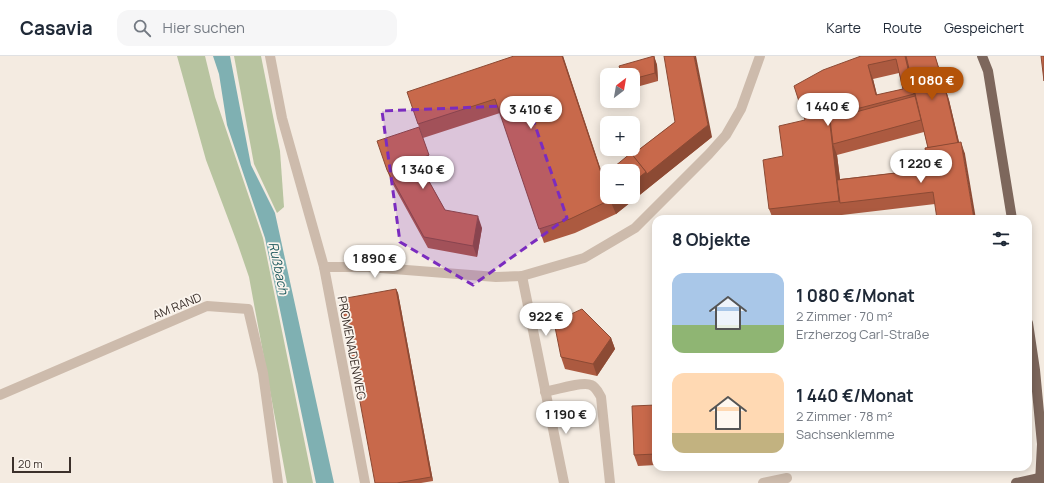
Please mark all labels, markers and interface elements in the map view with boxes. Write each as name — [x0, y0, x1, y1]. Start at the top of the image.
search box — [117, 10, 397, 46]
text: Casavia — [20, 15, 93, 41]
icon: search — [131, 17, 153, 39]
text: Hier suchen — [163, 17, 245, 38]
text: Karte — [826, 18, 861, 37]
text: Route — [883, 18, 922, 37]
text: Gespeichert — [944, 18, 1024, 37]
pin: 1 080 € — [895, 67, 969, 101]
north arrow — [600, 68, 640, 108]
map controls — [600, 68, 640, 204]
text: 1 080 € — [910, 71, 954, 89]
pin: 1 440 € — [791, 93, 865, 127]
pin: 3 410 € — [494, 96, 568, 130]
text: 1 440 € — [806, 97, 850, 115]
text: 3 410 € — [509, 100, 553, 118]
button: + — [600, 116, 640, 156]
pin: 1 220 € — [884, 150, 958, 184]
text: 1 220 € — [899, 154, 943, 172]
pin: 1 340 € — [386, 156, 460, 190]
text: 1 340 € — [401, 160, 445, 178]
button: − — [600, 164, 640, 204]
text: 8 Objekte — [672, 228, 750, 251]
icon: filters — [990, 228, 1012, 250]
water label: Rußbach — [265, 240, 294, 297]
pin: 1 890 € — [338, 245, 412, 279]
text: 1 890 € — [353, 249, 397, 267]
text: 1 080 €/Monat — [796, 284, 915, 307]
street label: AM RAND — [150, 288, 204, 324]
icon: home — [704, 289, 752, 337]
street label: PROMENADENWEG — [334, 295, 371, 402]
pin: 922 € — [518, 303, 574, 337]
text: 922 € — [528, 307, 564, 325]
text: 2 Zimmer · 70 m² — [796, 307, 893, 325]
text: Erzherzog Carl-Straße — [796, 325, 929, 343]
text: 1 440 €/Monat — [796, 384, 914, 407]
icon: home — [704, 389, 752, 437]
pin: 1 190 € — [529, 401, 603, 435]
text: 1 190 € — [545, 405, 587, 423]
text: 2 Zimmer · 78 m² — [796, 407, 892, 425]
text: Sachsenklemme — [796, 425, 895, 443]
scale bar — [12, 455, 71, 474]
text: 20 m — [18, 456, 43, 471]

